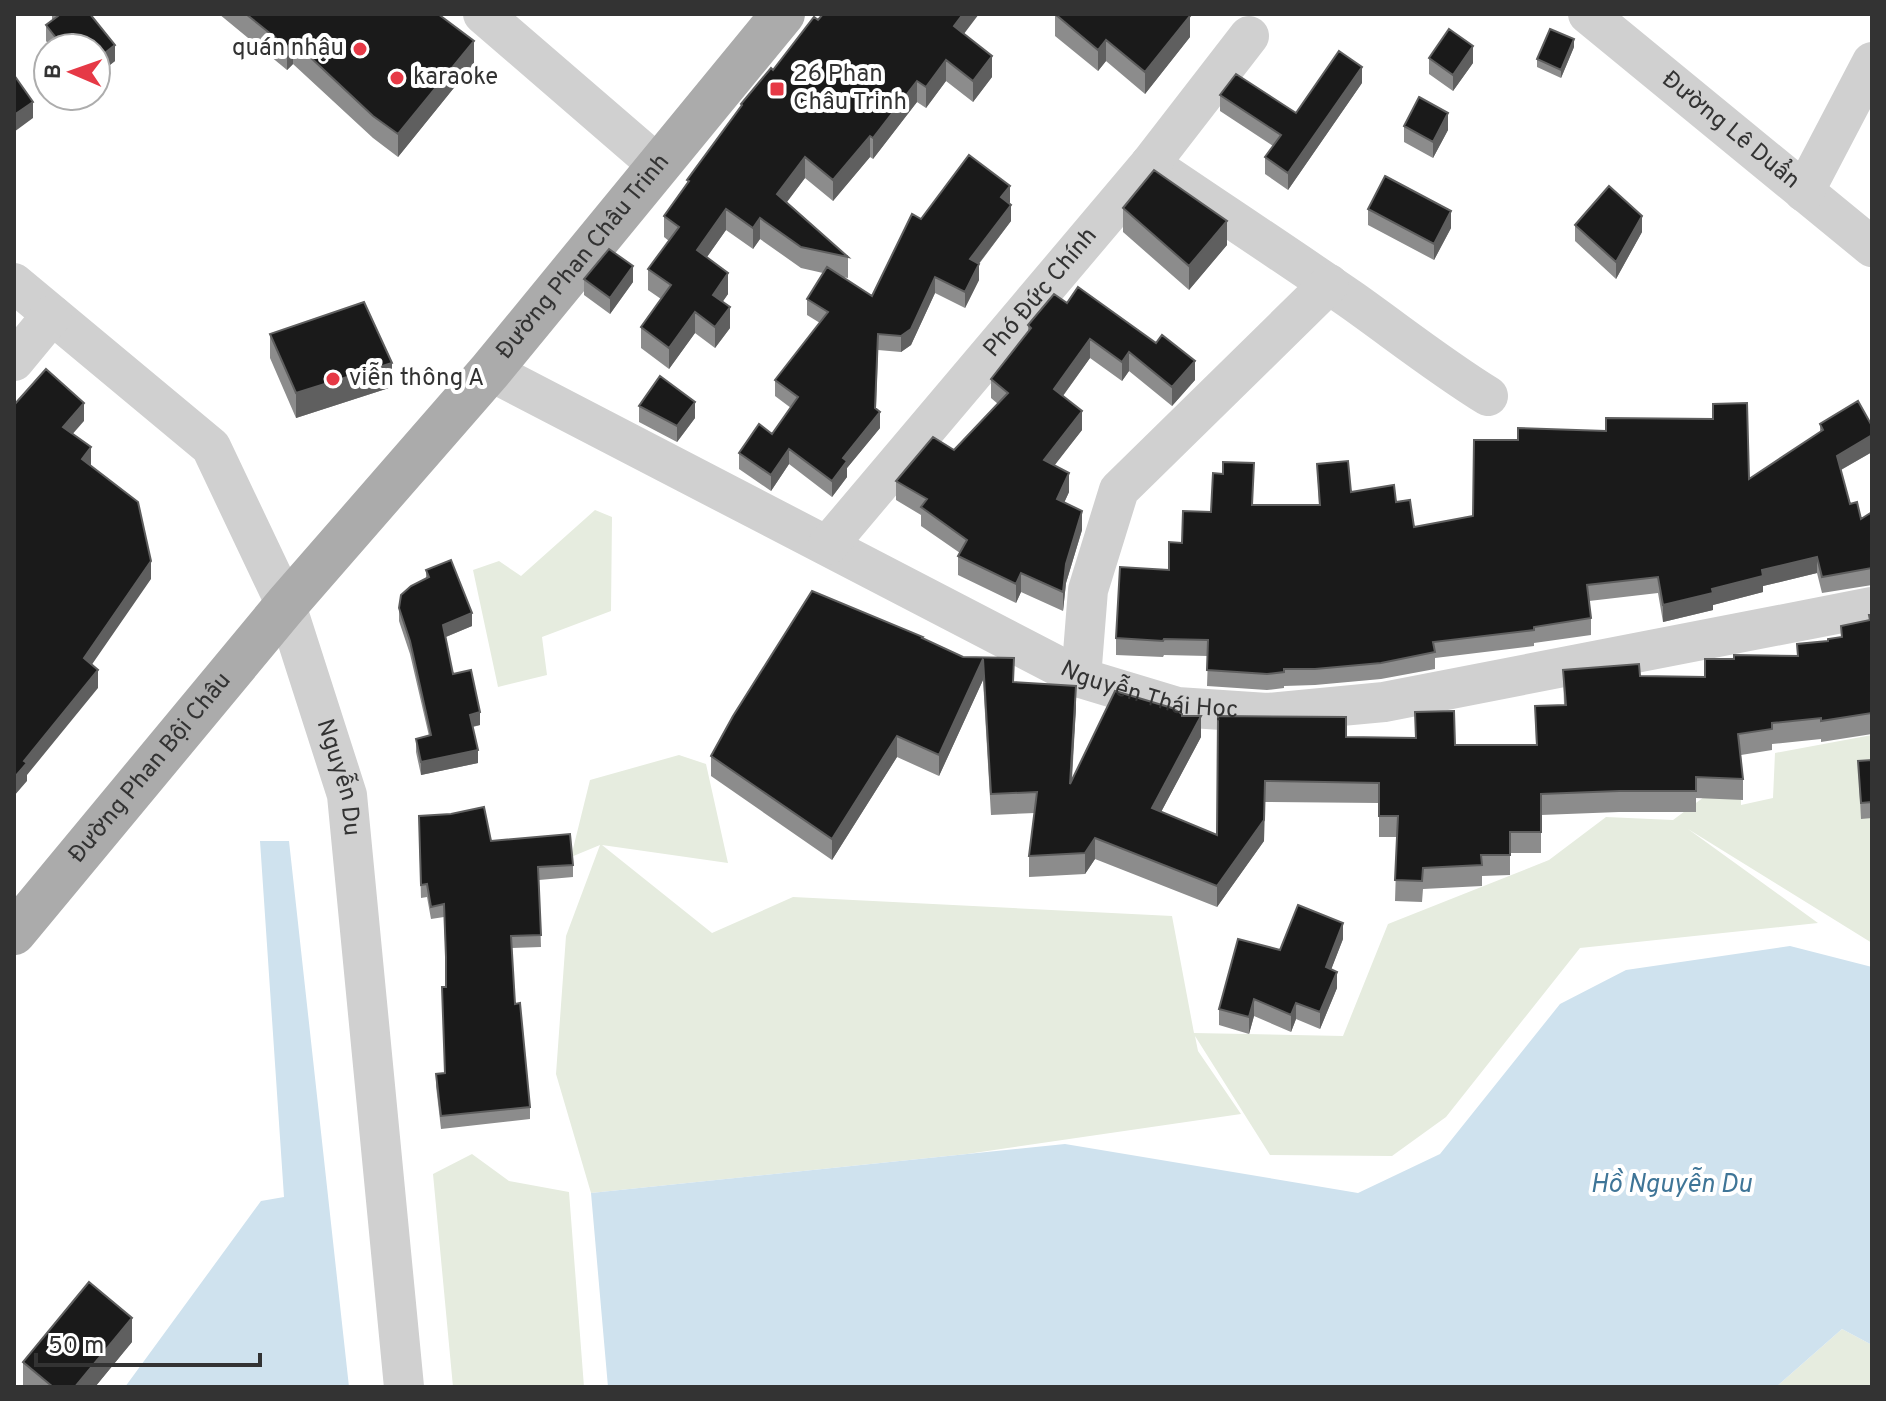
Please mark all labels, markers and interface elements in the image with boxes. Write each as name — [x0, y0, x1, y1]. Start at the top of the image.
north arrow — [32, 32, 112, 112]
place label: quán nhậu — [232, 34, 344, 64]
marker: quán nhậu — [351, 40, 369, 58]
place label: 26 Phan Châu Trinh — [793, 60, 907, 118]
text: B — [41, 63, 68, 79]
place label: karaoke — [413, 63, 498, 93]
street label: Đường Lê Duẩn — [1655, 65, 1805, 196]
marker: karaoke — [388, 69, 406, 87]
marker: 26 Phan Châu Trinh — [768, 80, 786, 98]
street label: Đường Phan Châu Trinh — [490, 148, 677, 366]
street label: Phó Đức Chính — [978, 222, 1104, 364]
place label: viễn thông A — [349, 362, 484, 394]
marker: viễn thông A — [324, 370, 342, 388]
street label: Nguyễn Thái Học — [1055, 655, 1239, 726]
street label: Đường Phan Bội Châu — [63, 667, 238, 870]
street label: Nguyễn Du — [309, 716, 366, 837]
water label: Hồ Nguyễn Du — [1590, 1167, 1752, 1202]
scale bar — [36, 1317, 260, 1367]
text: 50 m — [48, 1332, 104, 1362]

